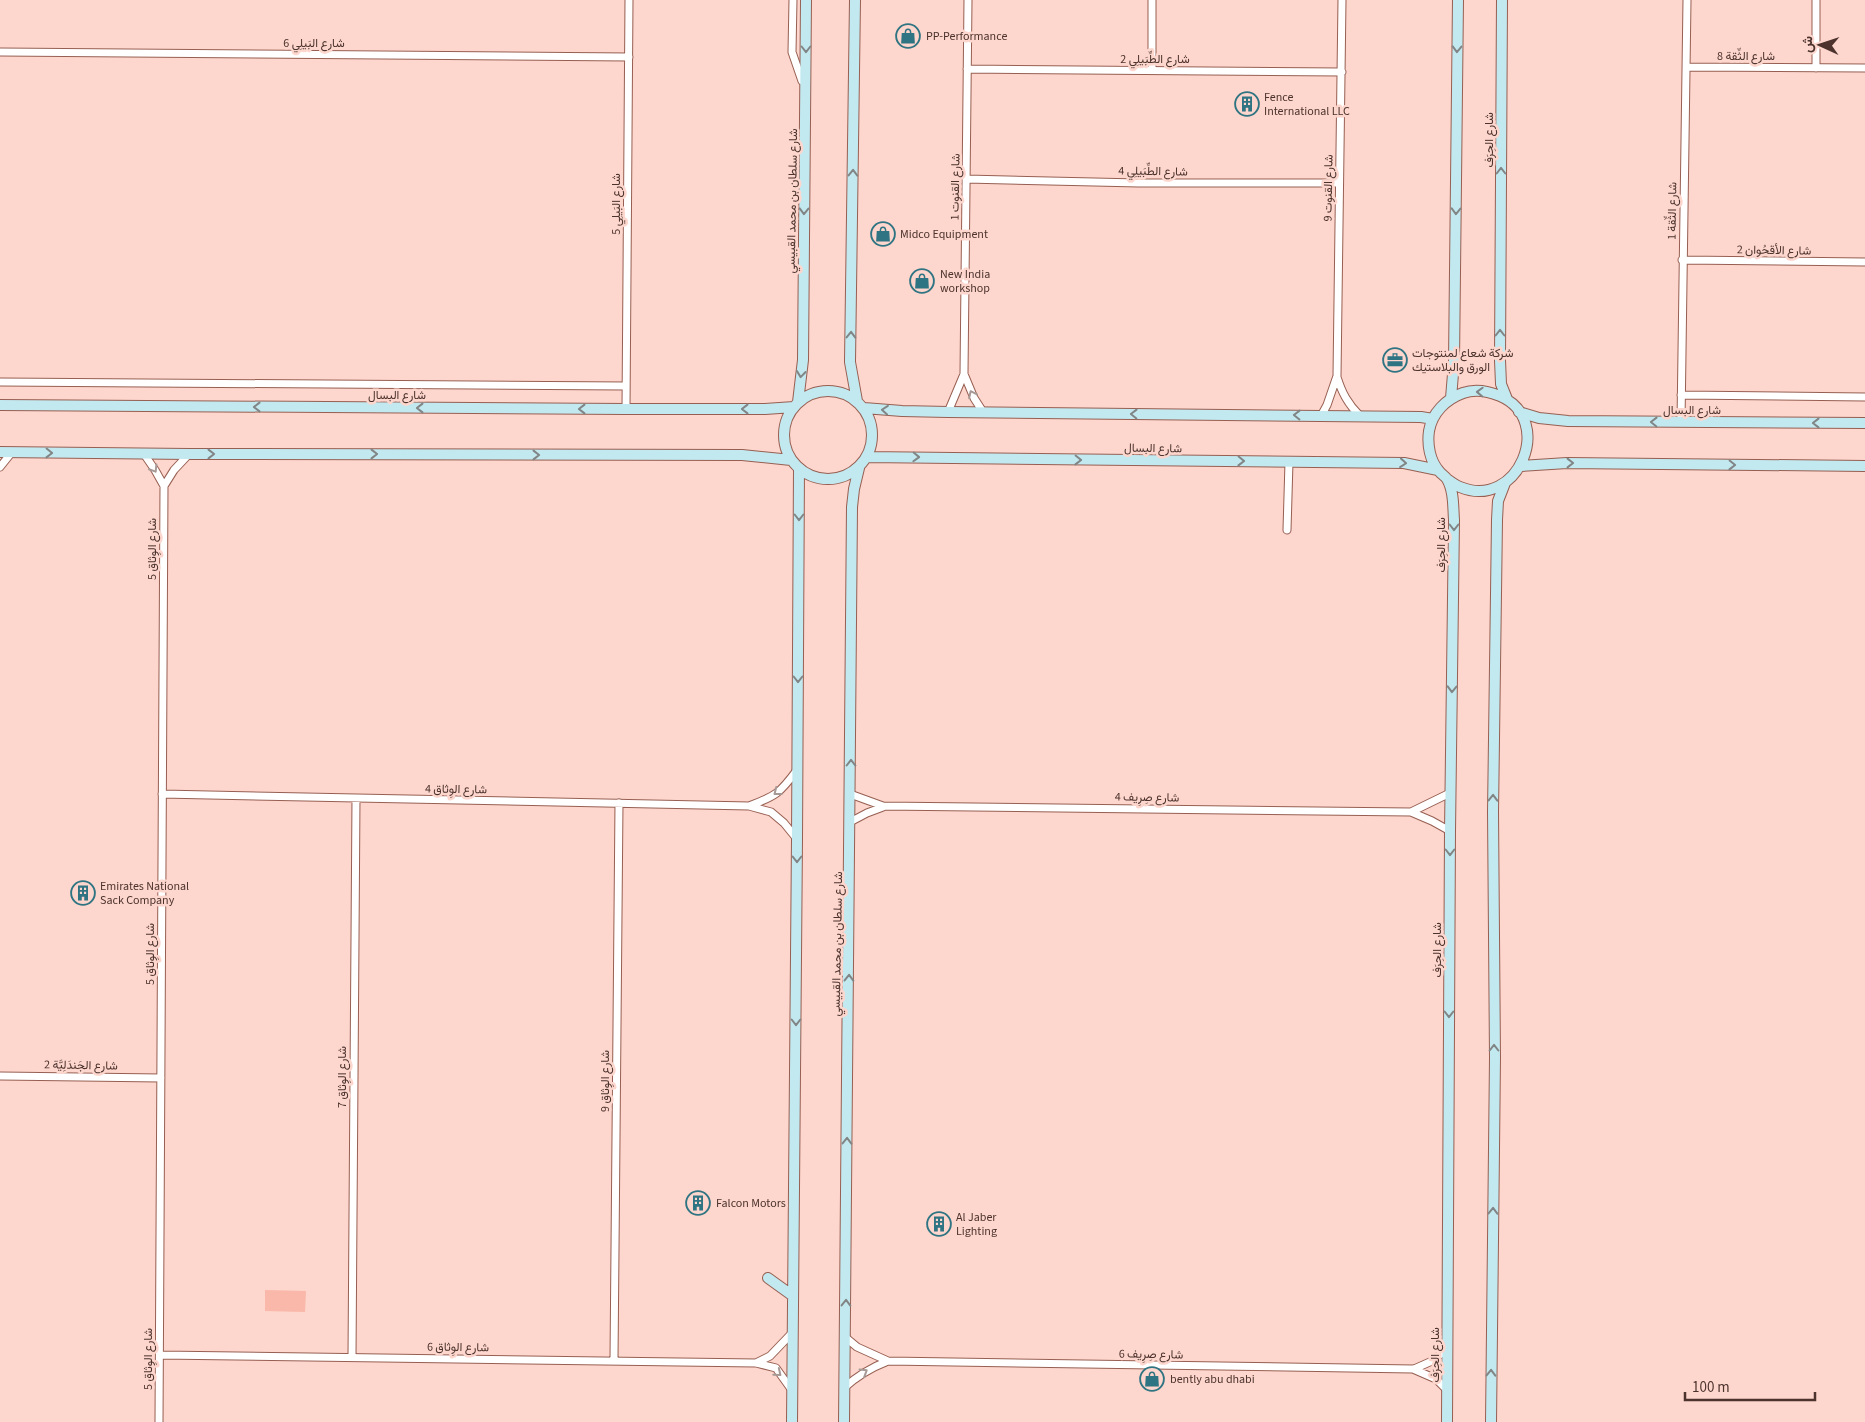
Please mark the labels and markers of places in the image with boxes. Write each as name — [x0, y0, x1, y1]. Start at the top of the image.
shop icon: PP-Performance — [895, 23, 921, 49]
place label: PP-Performance — [926, 28, 1007, 45]
place label: Fence International LLC — [1264, 89, 1350, 120]
building icon: Fence International LLC — [1234, 91, 1260, 117]
shop icon: Midco Equipment — [870, 221, 896, 247]
place label: Midco Equipment — [900, 226, 988, 243]
place label: New India workshop — [940, 266, 990, 297]
shop icon: New India workshop — [909, 268, 935, 294]
place label: شركة شعاع لمنتوجات الورق والبلاستيك — [1412, 345, 1513, 376]
office icon: شركة شعاع لمنتوجات الورق والبلاستيك — [1382, 347, 1408, 373]
place label: Emirates National Sack Company — [100, 878, 189, 909]
building icon: Emirates National Sack Company — [70, 880, 96, 906]
building icon: Falcon Motors — [685, 1190, 711, 1216]
place label: Falcon Motors — [716, 1195, 786, 1212]
place label: Al Jaber Lighting — [956, 1209, 997, 1240]
building icon: Al Jaber Lighting — [926, 1211, 952, 1237]
shop icon: bently abu dhabi — [1139, 1366, 1165, 1392]
place label: bently abu dhabi — [1170, 1371, 1255, 1388]

